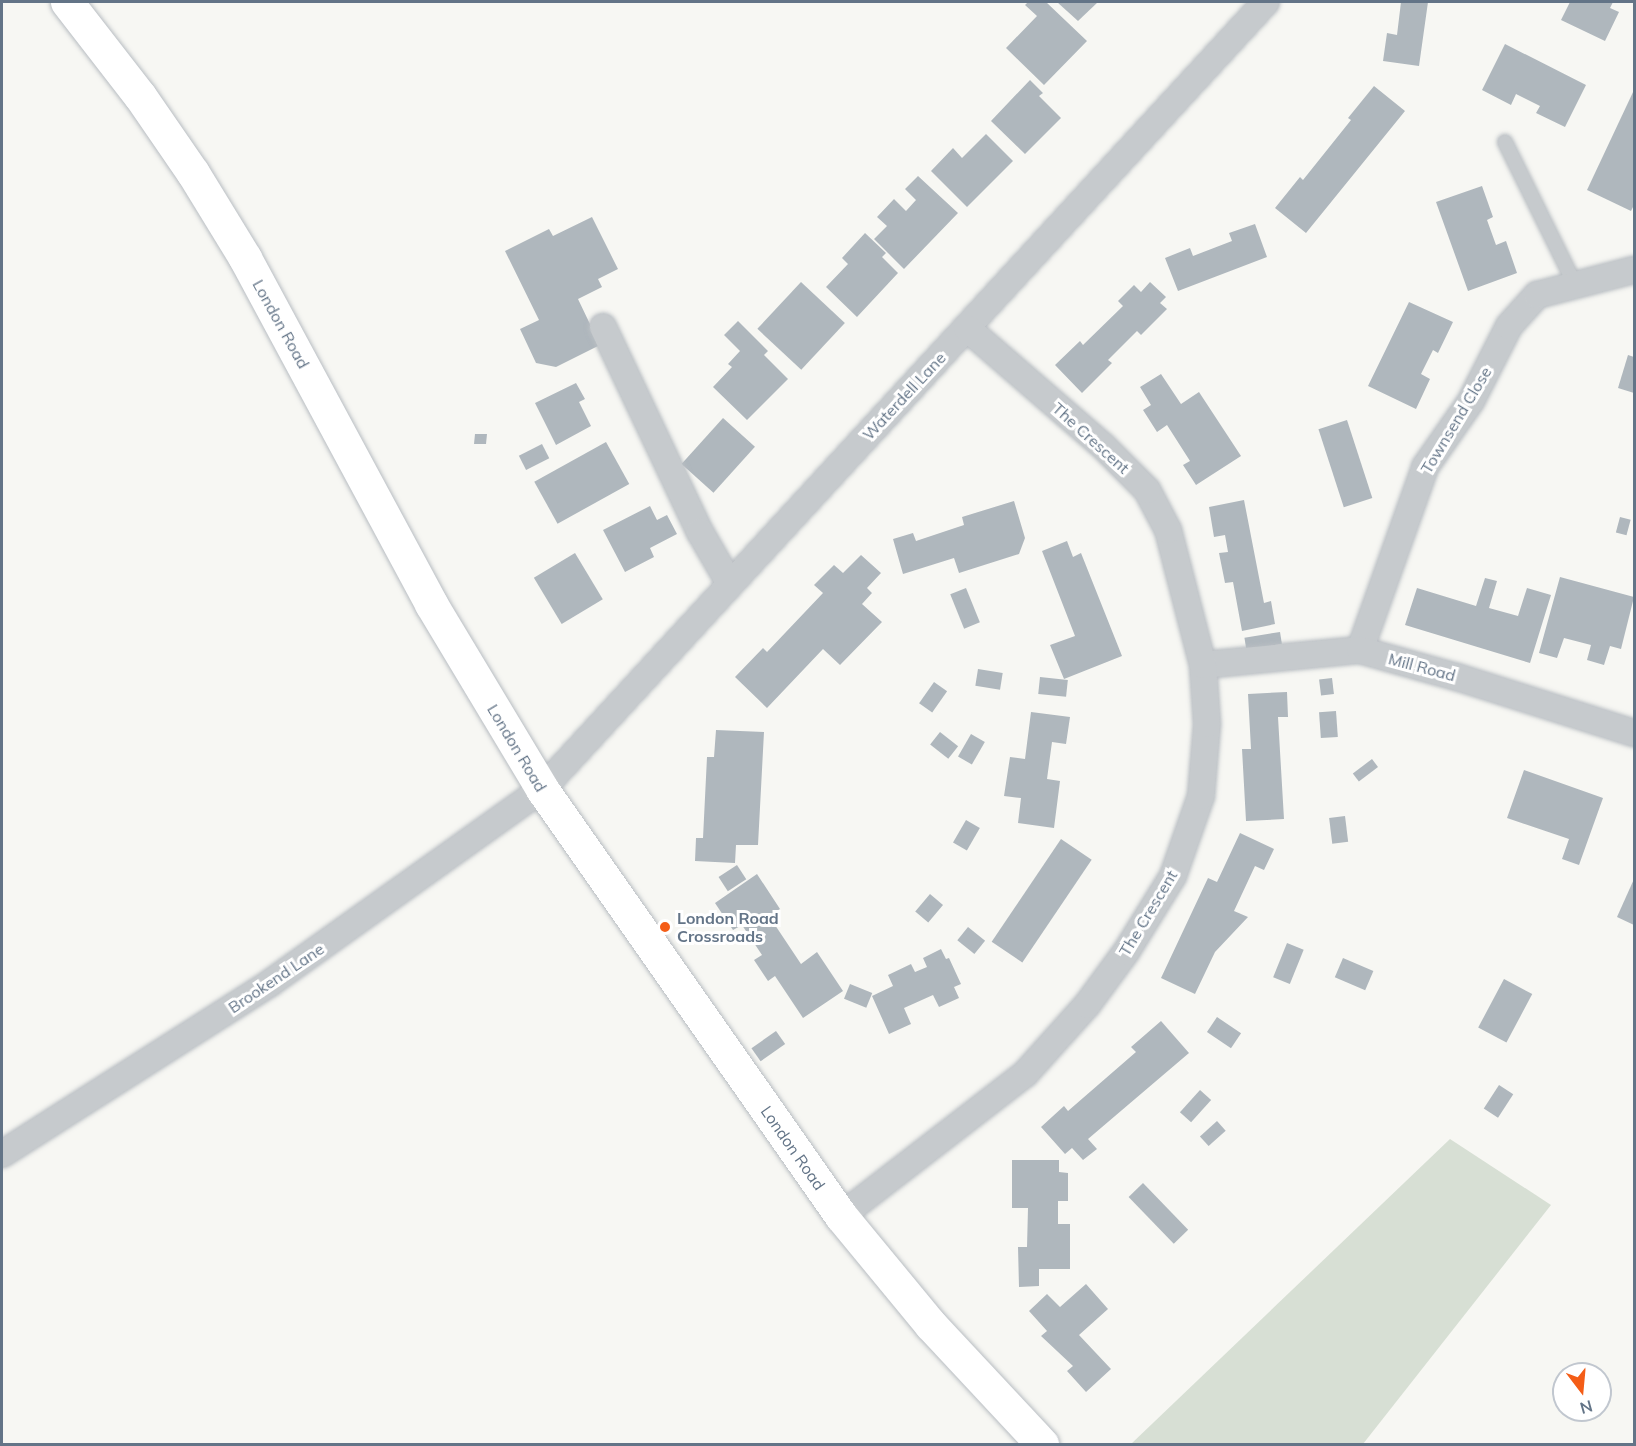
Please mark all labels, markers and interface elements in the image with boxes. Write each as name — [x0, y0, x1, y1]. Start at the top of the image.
street label: London Road — [249, 276, 313, 372]
street label: Waterdell Lane — [858, 348, 950, 444]
street label: Townsend Close — [1417, 363, 1495, 477]
street label: The Crescent — [1049, 399, 1133, 477]
street label: Mill Road — [1386, 649, 1458, 685]
street label: London Road — [483, 701, 551, 795]
street label: The Crescent — [1115, 867, 1181, 959]
place label: London Road Crossroads — [677, 908, 779, 946]
marker: London Road Crossroads — [658, 920, 672, 934]
street label: Brookend Lane — [225, 939, 327, 1017]
street label: London Road — [757, 1102, 829, 1194]
north arrow — [1552, 1362, 1612, 1422]
text: N — [1578, 1396, 1595, 1419]

